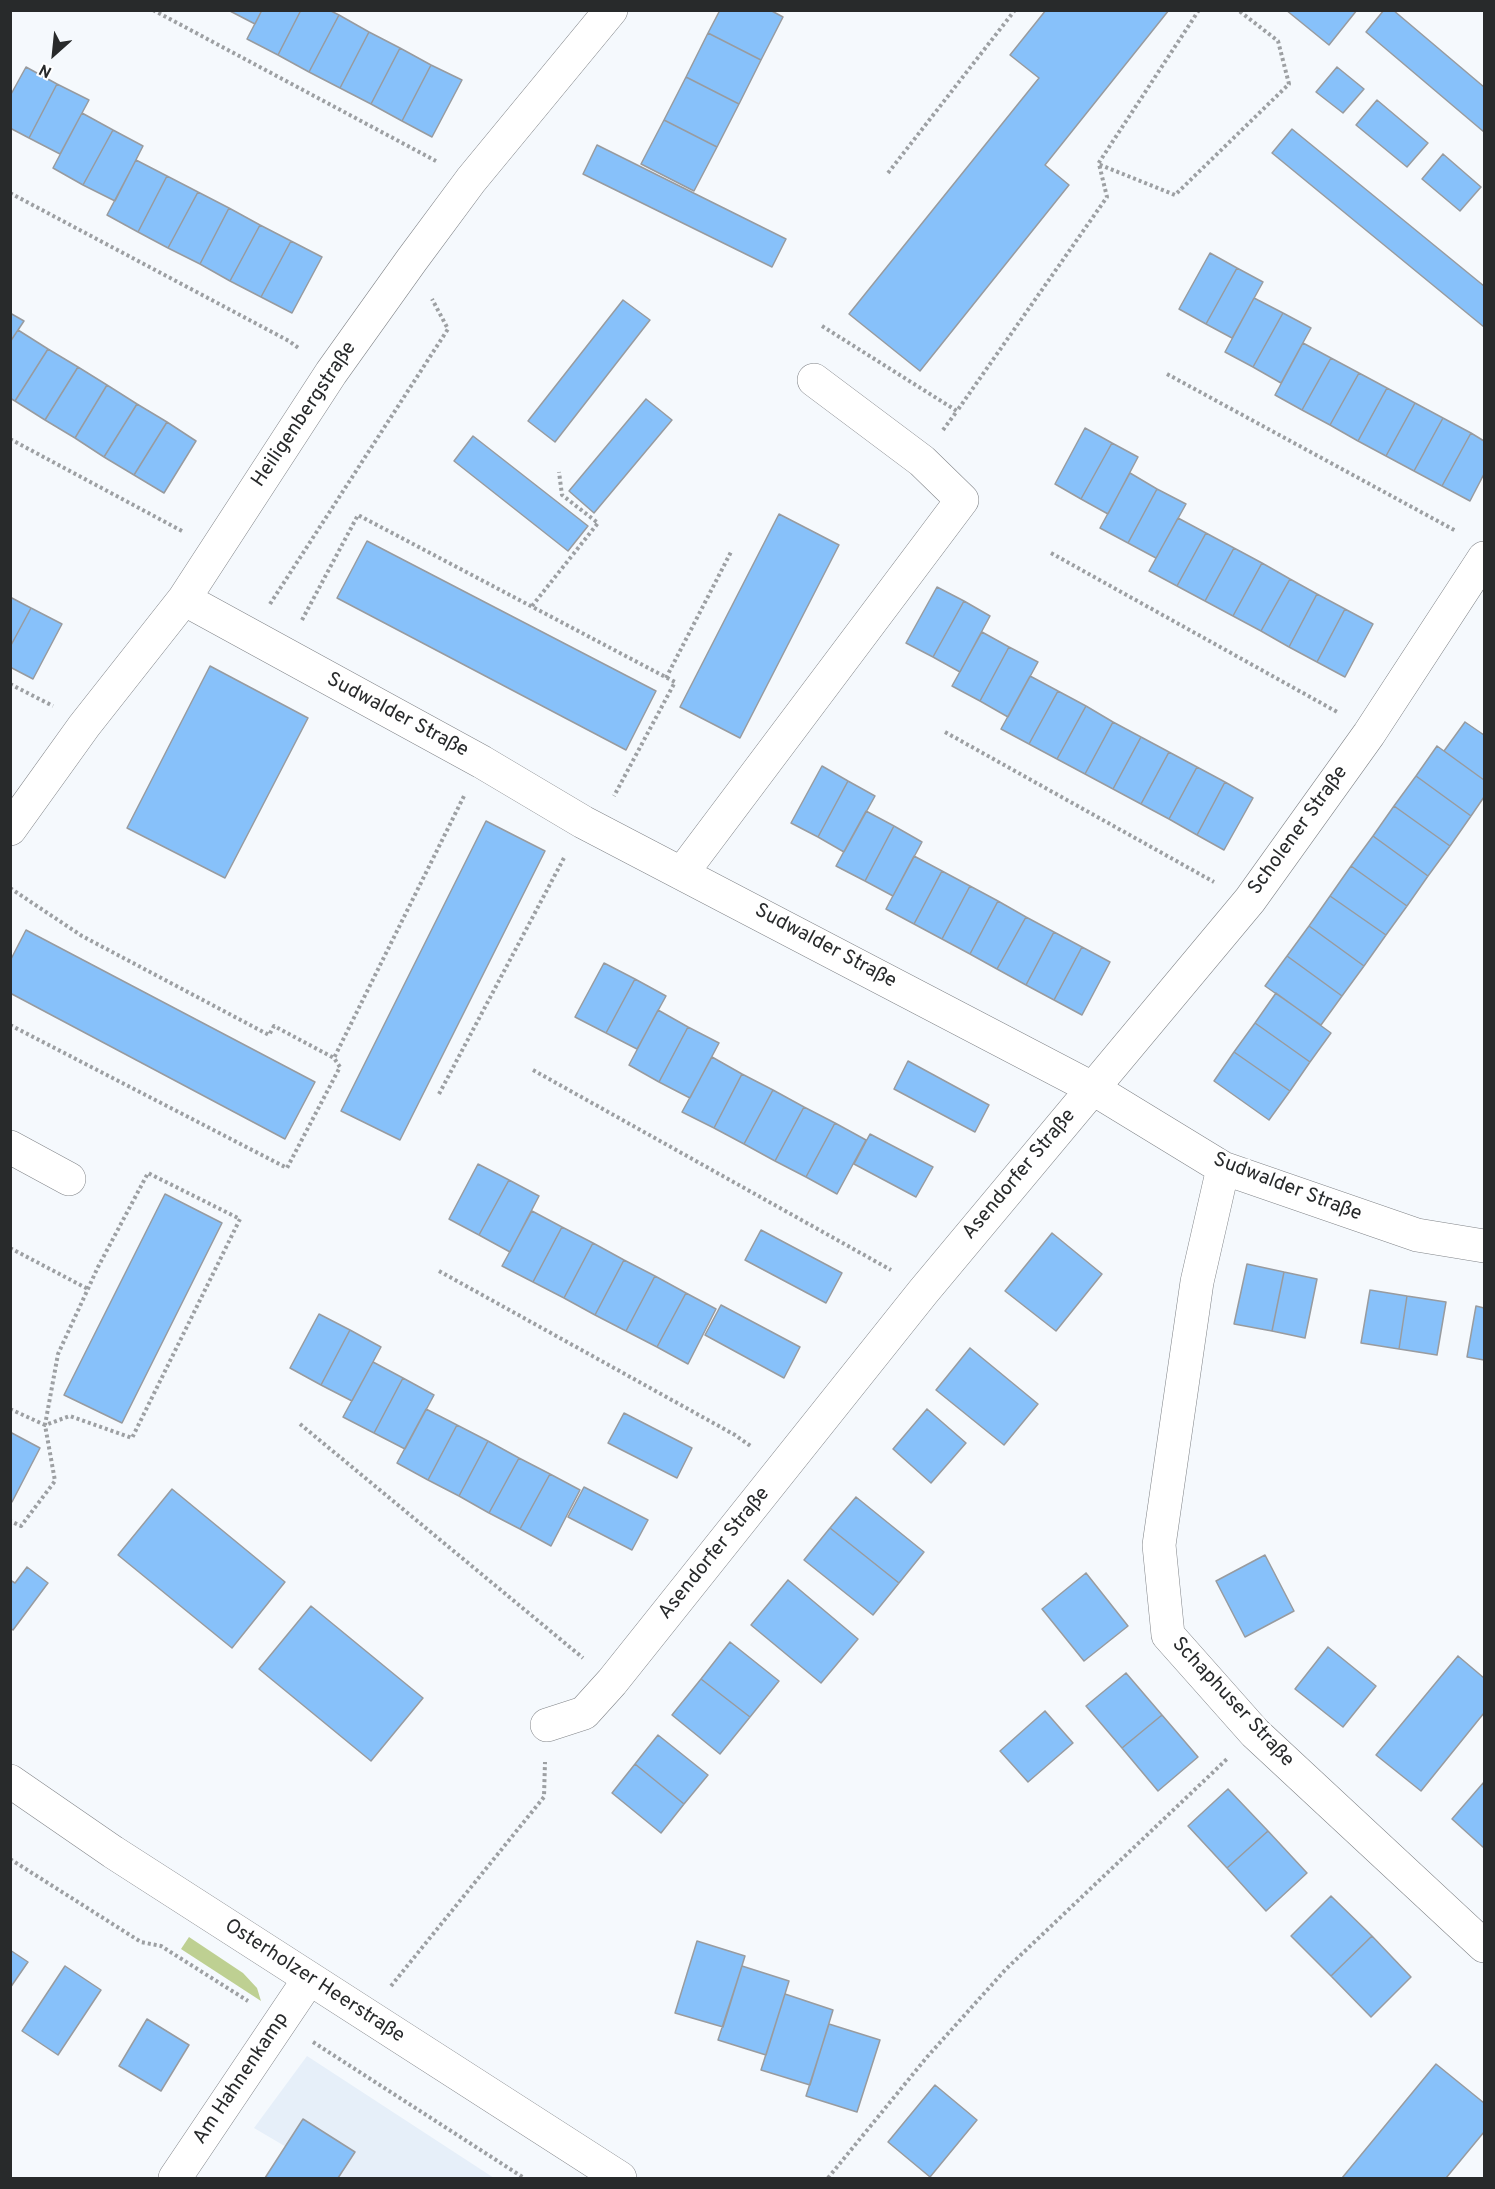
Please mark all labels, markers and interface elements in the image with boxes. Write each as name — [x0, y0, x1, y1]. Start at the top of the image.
north arrow — [24, 24, 84, 84]
text: N — [36, 59, 55, 82]
street label: Heiligenbergstraße — [247, 338, 363, 492]
street label: Sudwalder Straße — [322, 669, 472, 763]
street label: Scholener Straße — [1244, 762, 1354, 900]
street label: Sudwalder Straße — [750, 900, 900, 994]
street label: Asendorfer Straße — [958, 1105, 1082, 1245]
street label: Sudwalder Straße — [1209, 1149, 1365, 1227]
street label: Asendorfer Straße — [654, 1483, 776, 1625]
street label: Schaphuser Straße — [1166, 1633, 1298, 1773]
street label: Osterholzer Heerstraße — [219, 1915, 409, 2049]
street label: Am Hahnenkamp — [189, 2009, 295, 2149]

